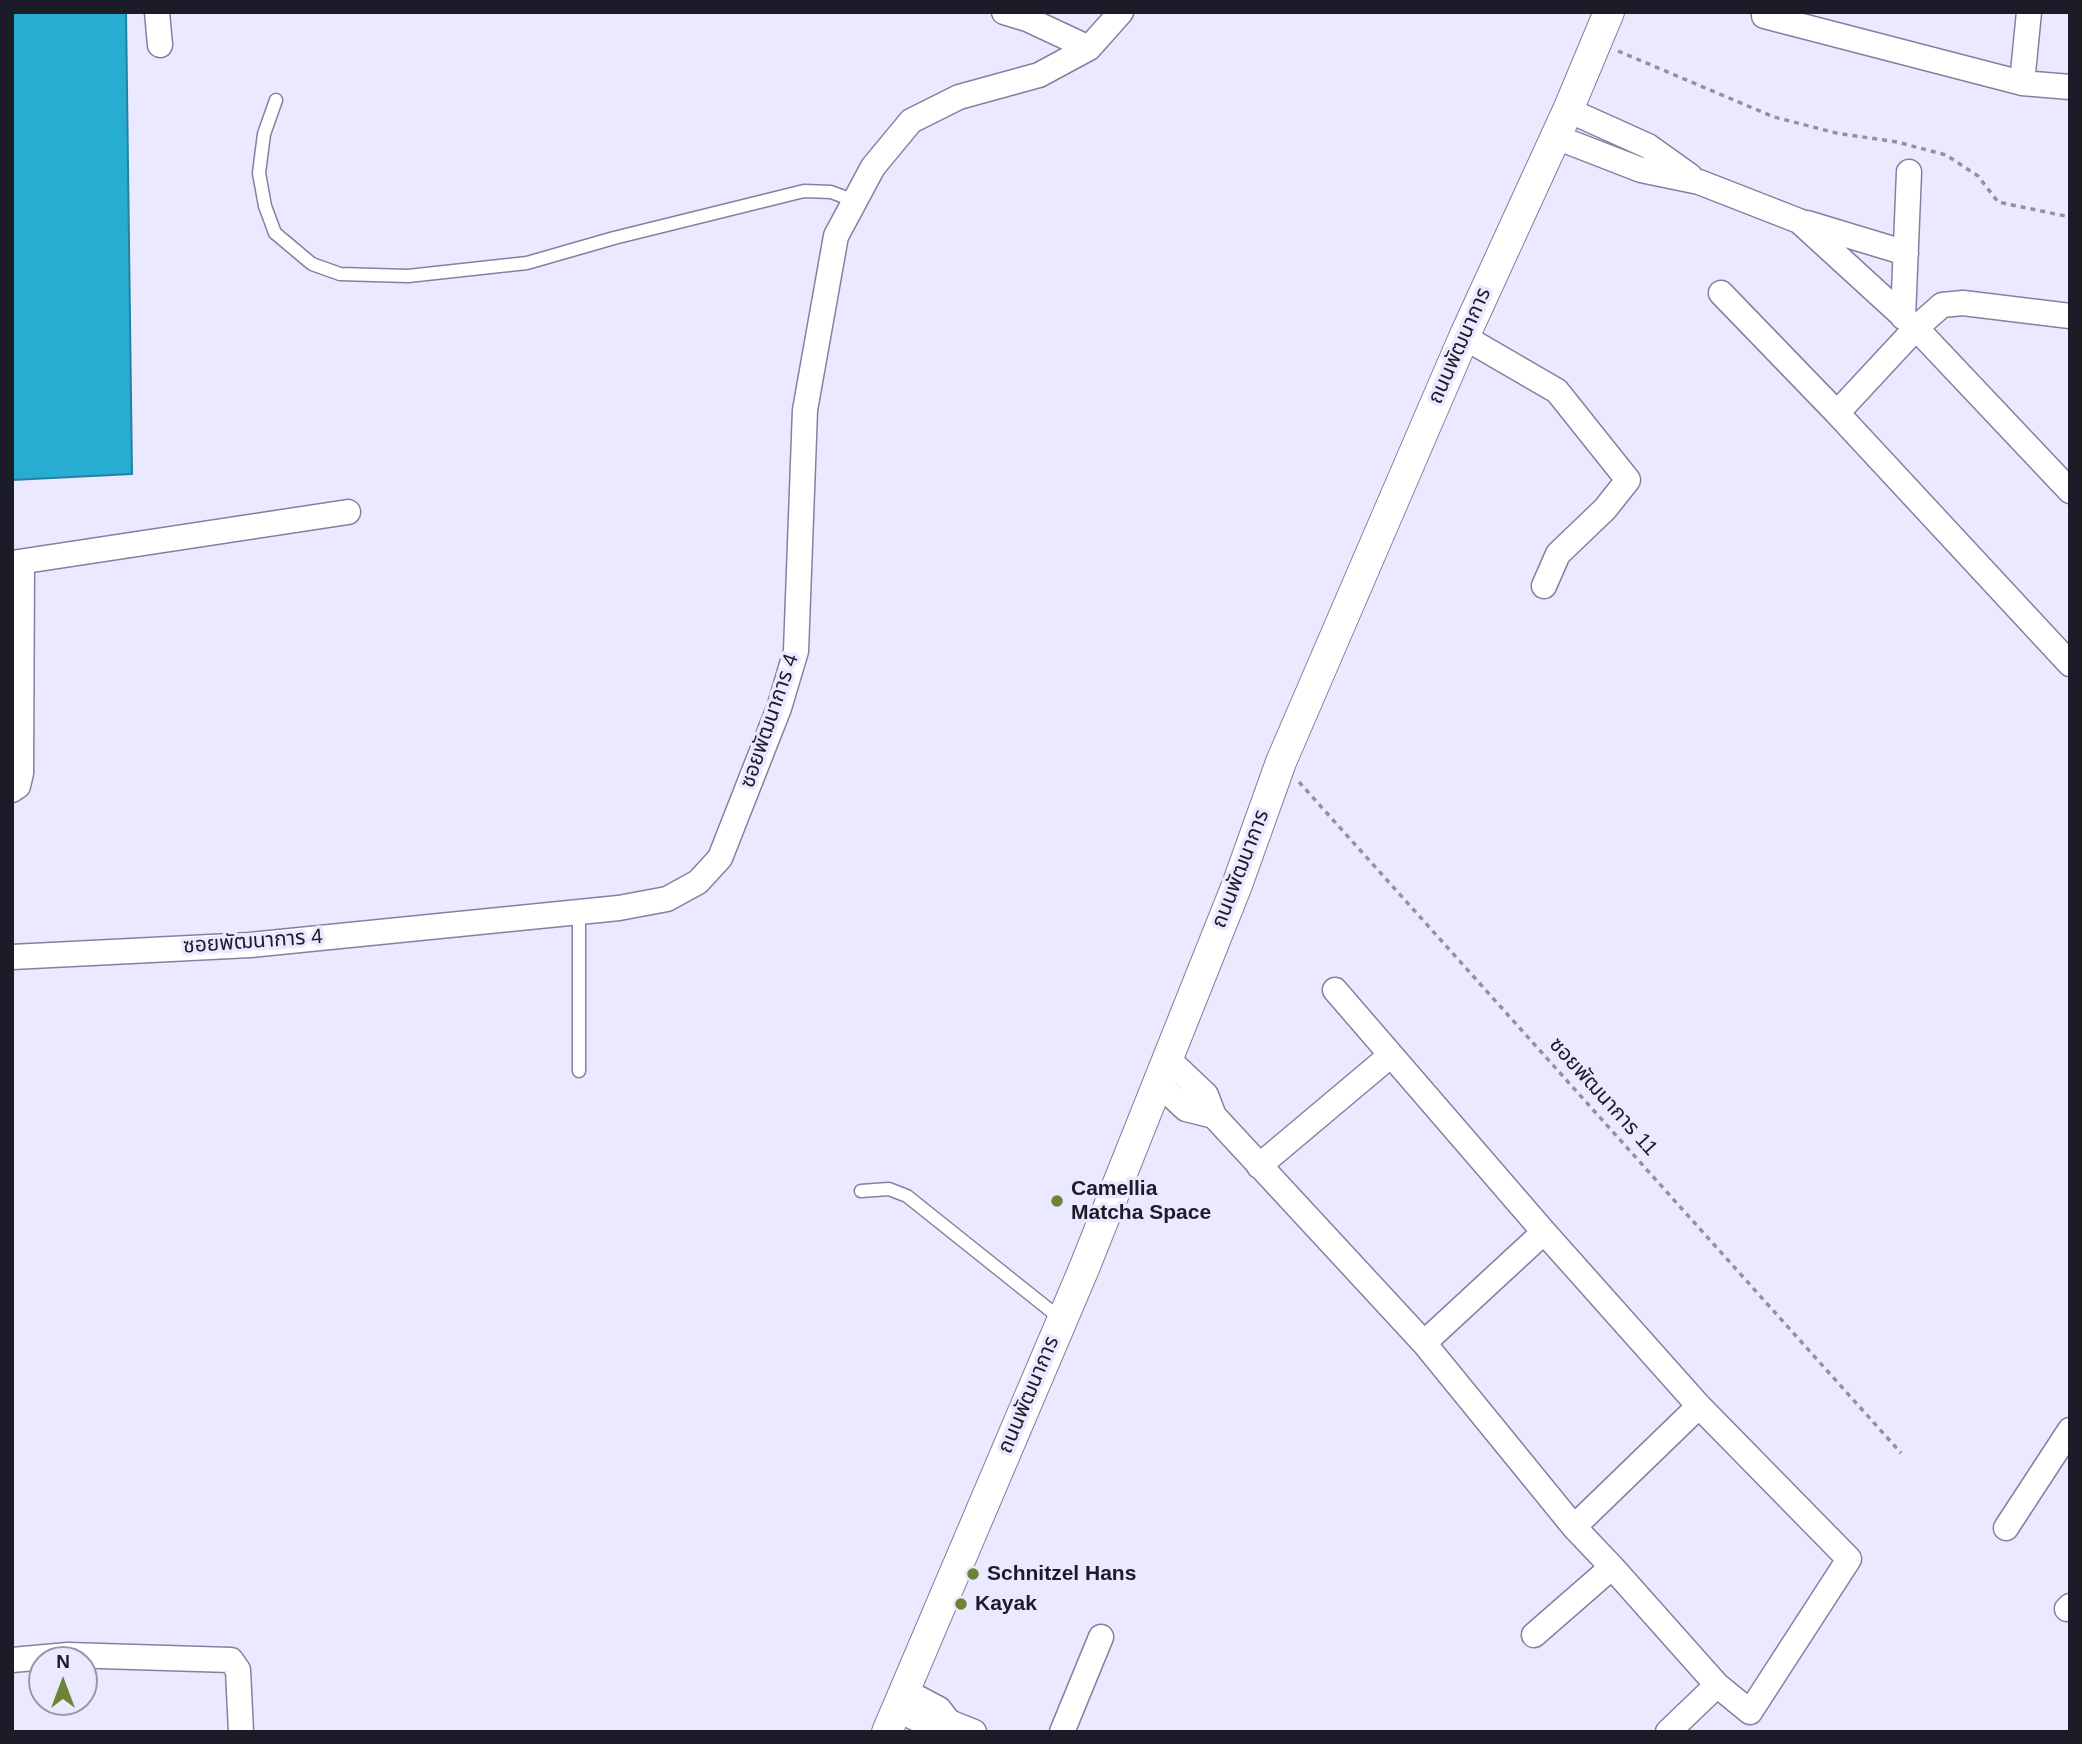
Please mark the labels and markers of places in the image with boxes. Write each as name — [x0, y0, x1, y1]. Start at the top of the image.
place label: Camellia Matcha Space — [1071, 1176, 1211, 1226]
marker: Camellia Matcha Space — [1049, 1193, 1065, 1209]
place label: Schnitzel Hans — [987, 1561, 1136, 1587]
marker: Schnitzel Hans — [965, 1566, 981, 1582]
place label: Kayak — [975, 1591, 1037, 1617]
marker: Kayak — [953, 1596, 969, 1612]

